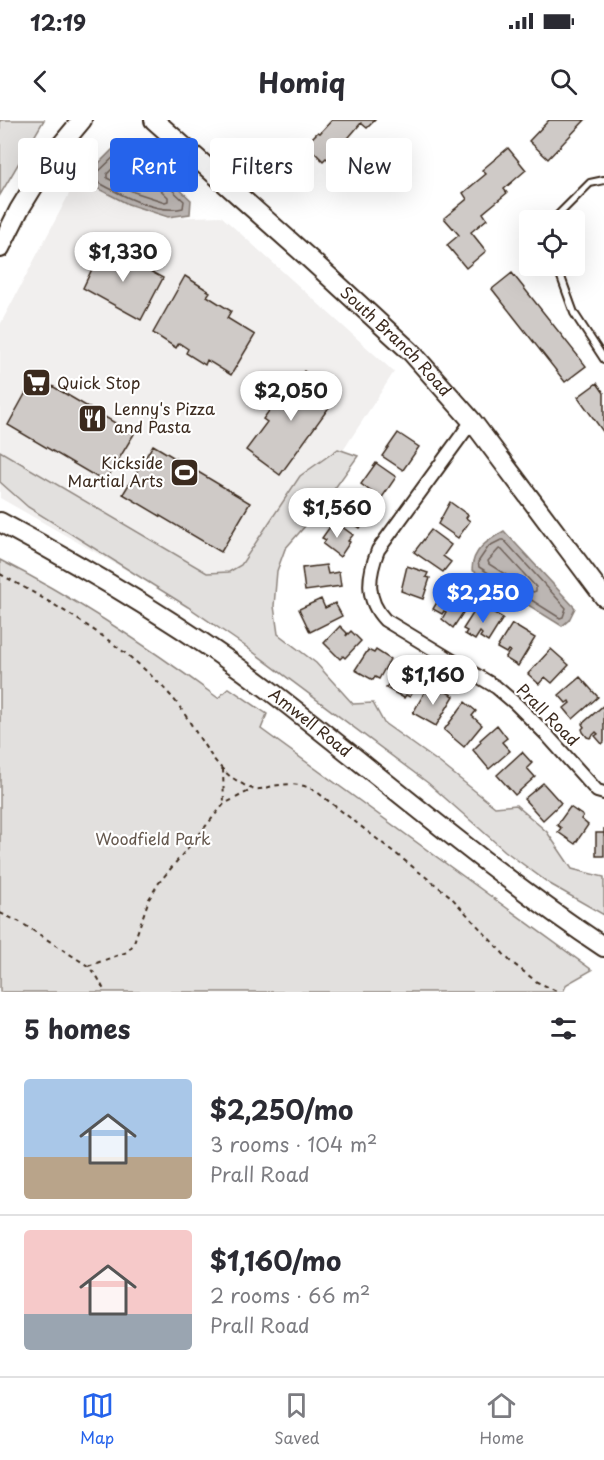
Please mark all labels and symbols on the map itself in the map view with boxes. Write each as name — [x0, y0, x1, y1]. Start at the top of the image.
pin: $1,330 — [74, 232, 172, 283]
street label: South Branch Road — [336, 280, 458, 401]
supermarket icon: Quick Stop — [20, 367, 52, 399]
place label: Quick Stop — [57, 370, 140, 394]
pin: $2,050 — [242, 371, 340, 422]
place label: Lenny's Pizza and Pasta — [114, 396, 215, 438]
restaurant icon: Lenny's Pizza and Pasta — [77, 402, 109, 434]
place label: Kickside Martial Arts — [67, 450, 163, 492]
sports icon: Kickside Martial Arts — [168, 456, 200, 488]
pin: $1,560 — [288, 488, 386, 539]
pin: $2,250 — [434, 573, 532, 624]
pin: $1,160 — [384, 655, 482, 706]
street label: Prall Road — [512, 678, 585, 751]
street label: Amwell Road — [264, 681, 357, 762]
park label: Woodfield Park — [95, 826, 211, 850]

